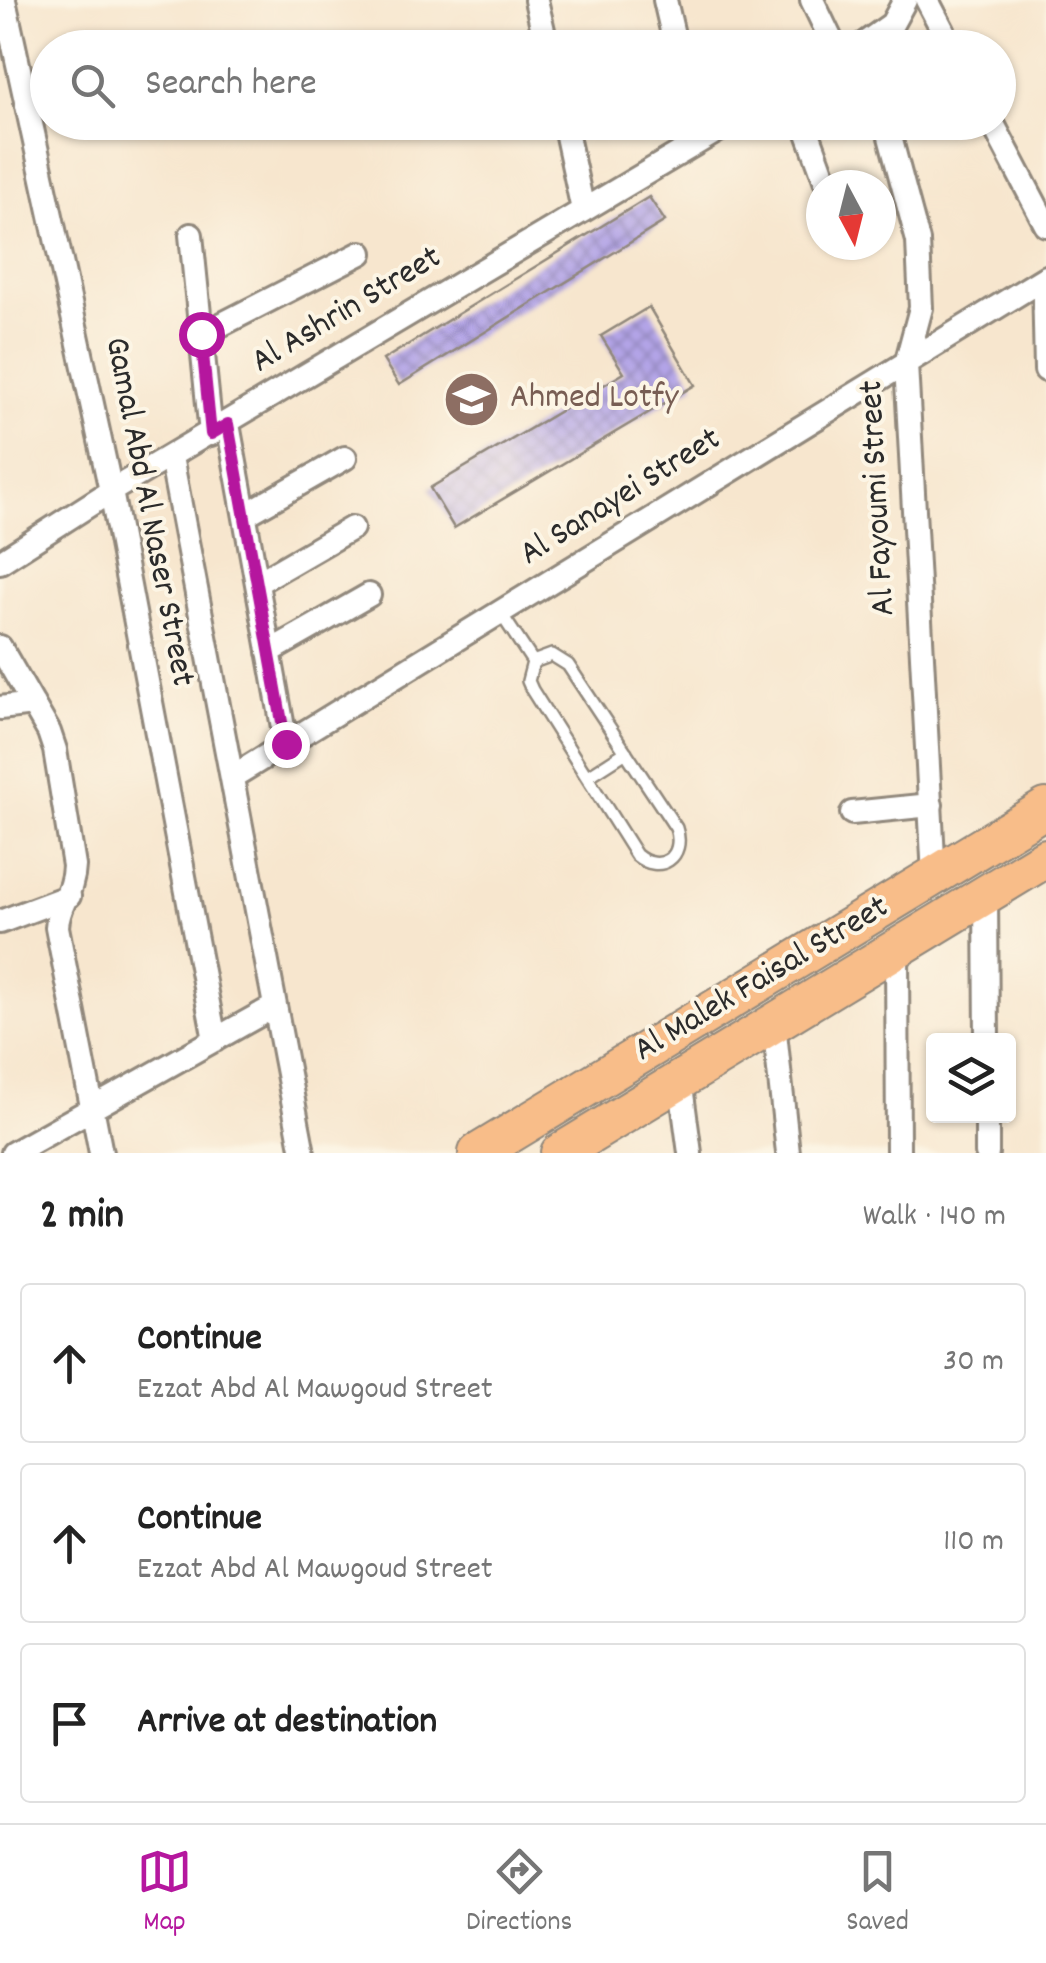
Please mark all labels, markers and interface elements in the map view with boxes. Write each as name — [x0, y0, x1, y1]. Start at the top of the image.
search box — [30, 30, 1016, 140]
icon: search — [65, 58, 120, 113]
text: Search here — [145, 58, 317, 113]
north arrow — [806, 170, 896, 260]
street label: Al Ashrin Street — [242, 234, 452, 388]
route start — [179, 312, 225, 358]
street label: Gamal Abd Al Naser Street — [90, 333, 206, 691]
school or university icon: Ahmed Lotfy — [441, 369, 501, 429]
place label: Ahmed Lotfy — [510, 374, 679, 424]
street label: Al Fayoumi Street — [848, 379, 910, 617]
street label: Al Sanayei Street — [511, 416, 731, 580]
route end — [264, 722, 310, 768]
street label: Al Malek Faisal Street — [625, 884, 899, 1076]
map controls — [926, 1033, 1016, 1123]
button: layers — [926, 1033, 1016, 1123]
text: 2 min — [40, 1188, 124, 1248]
text: Walk · 140 m — [863, 1195, 1006, 1241]
text: Continue — [137, 1313, 262, 1368]
icon: ahead — [42, 1336, 97, 1391]
text: 30 m — [943, 1340, 1004, 1386]
text: Ezzat Abd Al Mawgoud Street — [137, 1368, 493, 1414]
text: Continue — [137, 1493, 262, 1548]
icon: ahead — [42, 1516, 97, 1571]
text: 110 m — [943, 1520, 1004, 1566]
text: Ezzat Abd Al Mawgoud Street — [137, 1548, 493, 1594]
icon: arrive — [42, 1696, 97, 1751]
text: Arrive at destination — [137, 1696, 437, 1751]
tab: Map — [137, 1844, 192, 1944]
tab: Directions — [466, 1844, 572, 1944]
tab: Saved — [846, 1844, 909, 1944]

